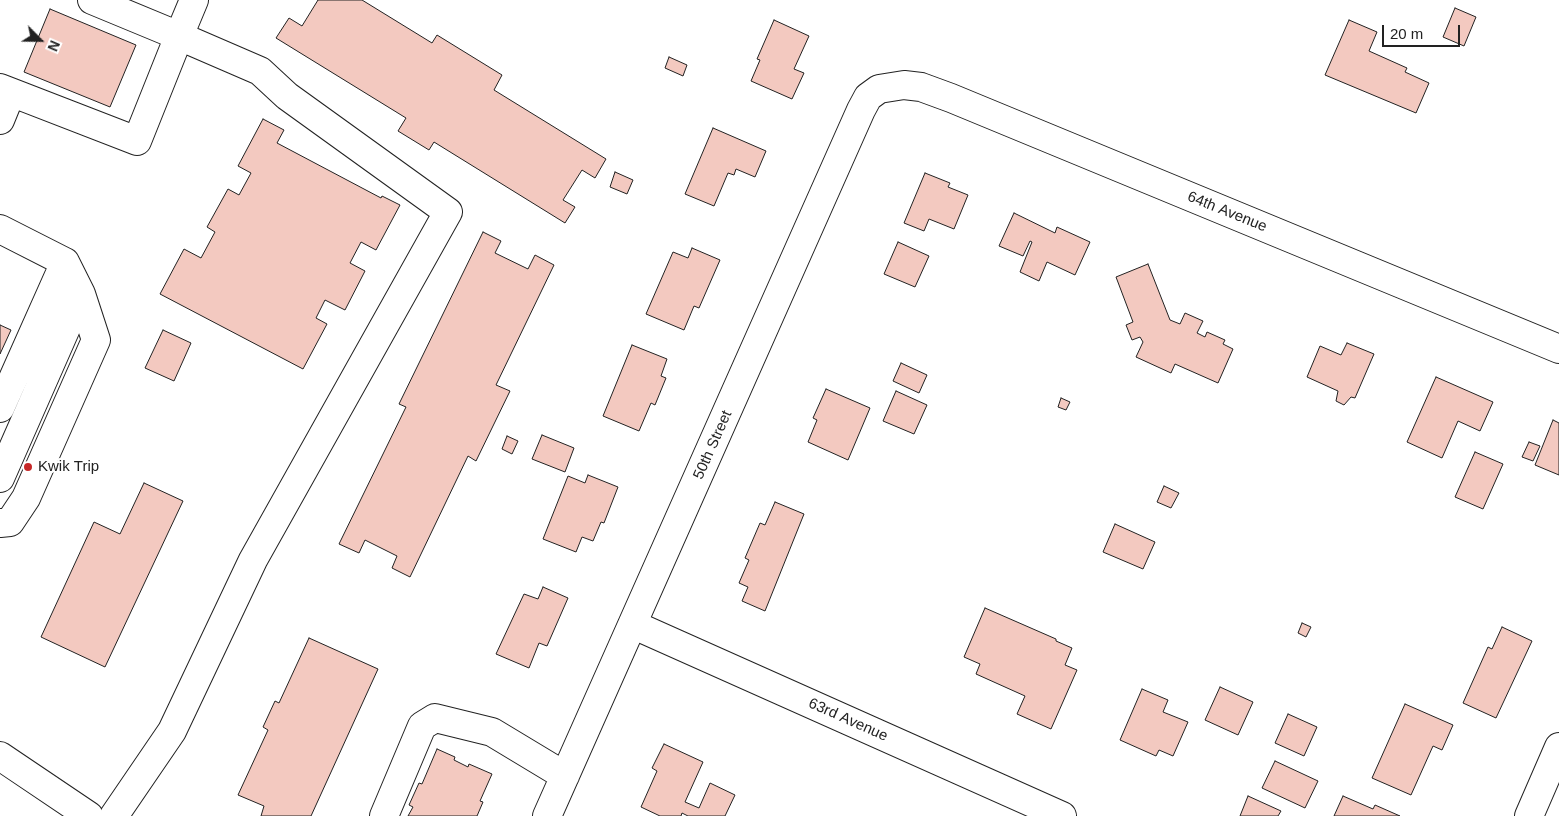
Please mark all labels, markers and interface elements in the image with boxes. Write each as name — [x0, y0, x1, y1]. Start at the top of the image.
north arrow — [15, 15, 65, 65]
scale bar — [1384, 15, 1462, 47]
text: 20 m — [1390, 25, 1423, 42]
text: N — [44, 38, 63, 54]
street label: 64th Avenue — [1185, 188, 1269, 236]
street label: 50th Street — [690, 408, 736, 482]
place label: Kwik Trip — [38, 458, 99, 476]
marker: Kwik Trip — [22, 461, 34, 473]
street label: 63rd Avenue — [806, 695, 890, 745]

